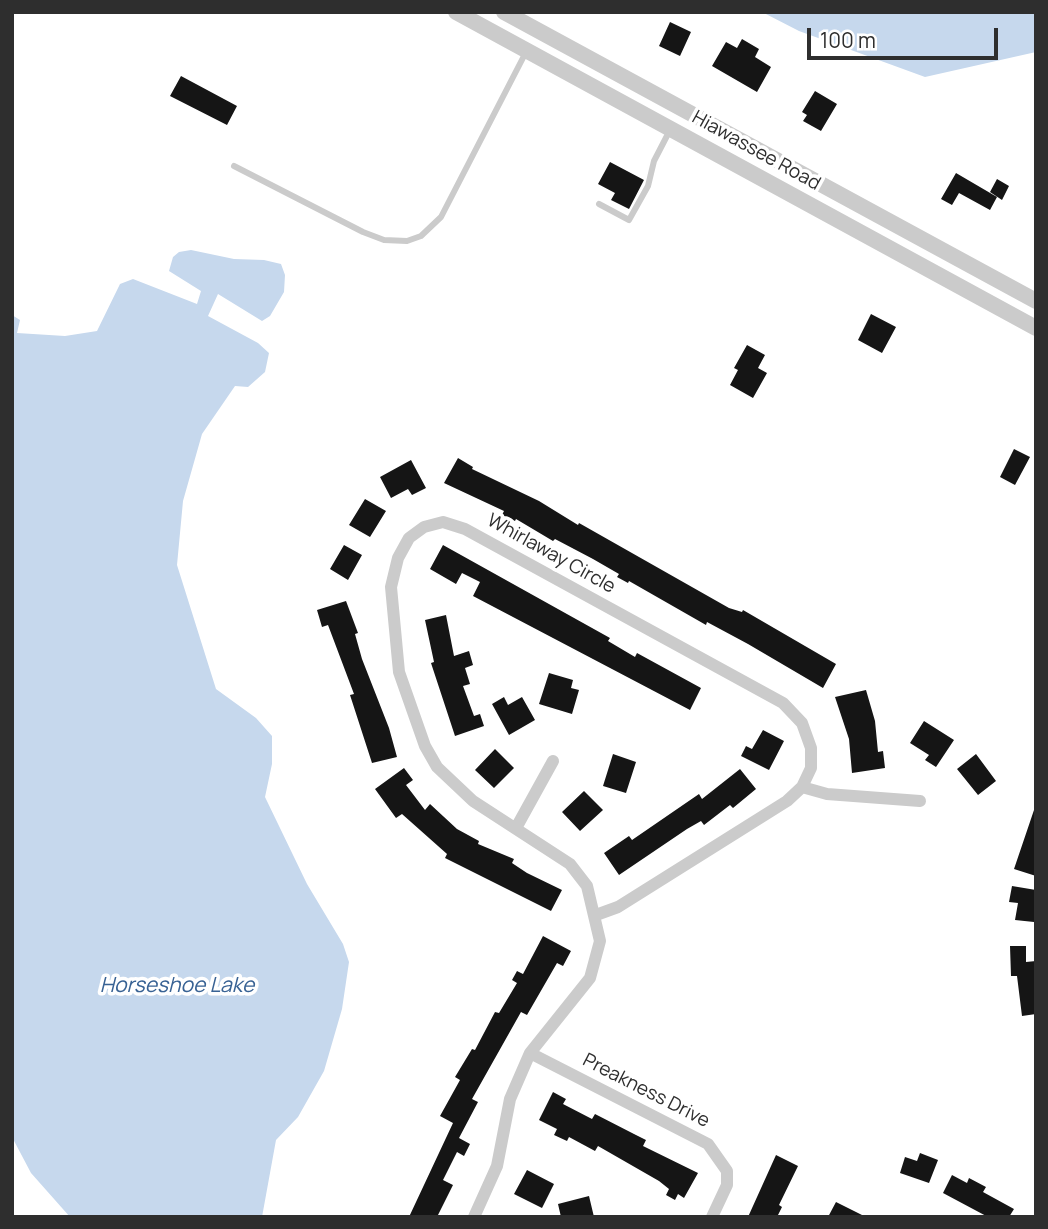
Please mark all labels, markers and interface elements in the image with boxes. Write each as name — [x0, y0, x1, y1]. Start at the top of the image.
scale bar — [810, 14, 1001, 58]
text: 100 m — [820, 26, 876, 54]
street label: Hiawassee Road — [688, 106, 824, 196]
street label: Whirlaway Circle — [483, 509, 619, 599]
water label: Horseshoe Lake — [100, 973, 254, 999]
street label: Preakness Drive — [579, 1049, 713, 1133]

